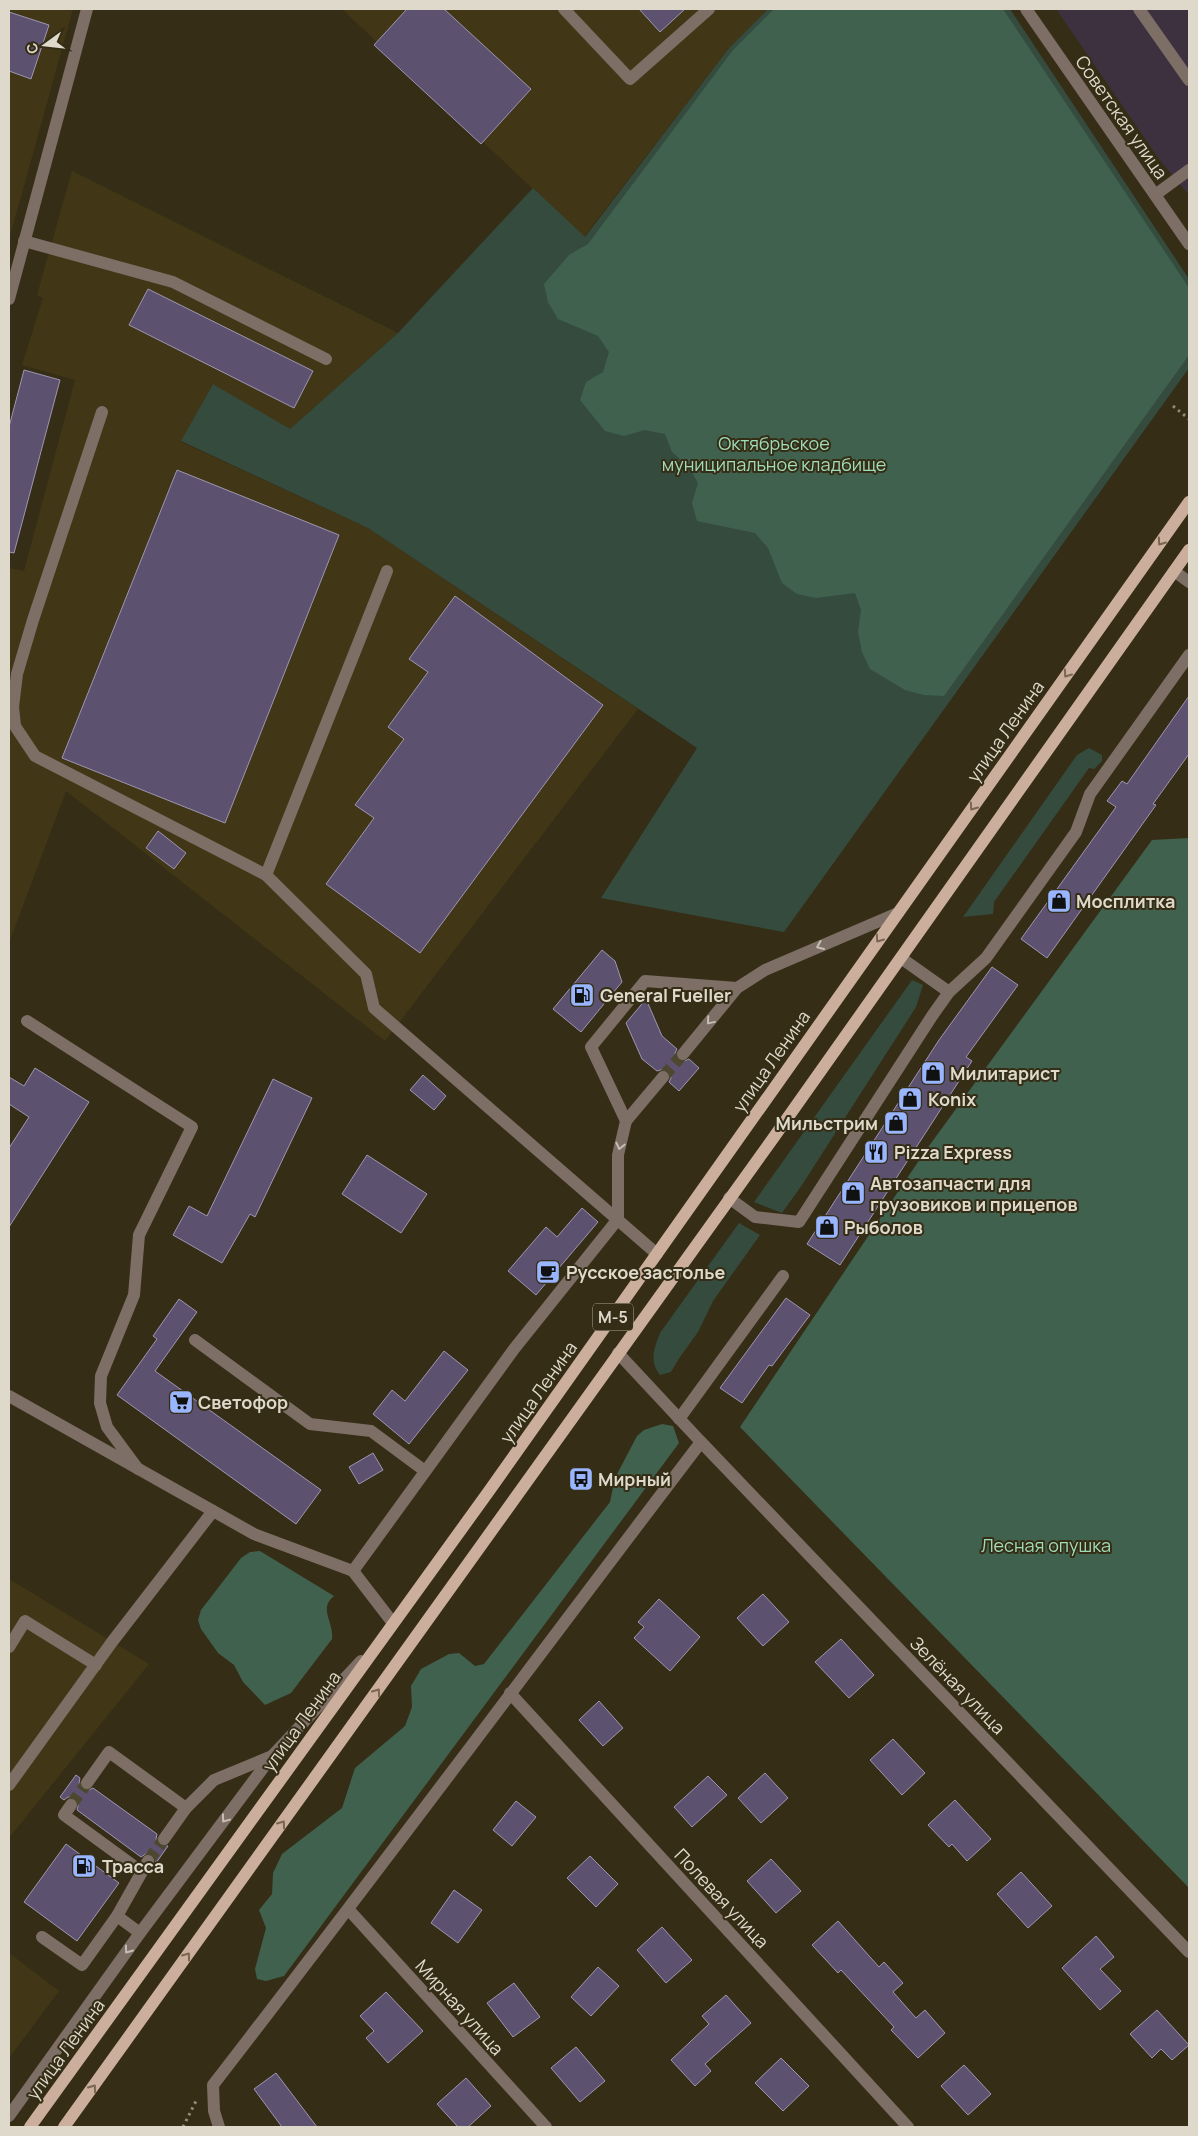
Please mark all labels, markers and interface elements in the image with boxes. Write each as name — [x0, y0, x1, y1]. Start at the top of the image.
north arrow — [20, 20, 70, 70]
text: С — [21, 41, 42, 56]
street label: Советская улица — [1070, 50, 1174, 184]
park label: Октябрьское муниципальное кладбище — [662, 431, 886, 476]
one-way arrow — [1158, 536, 1167, 545]
one-way arrow — [1064, 668, 1073, 678]
street label: улица Ленина — [961, 675, 1049, 787]
one-way arrow — [970, 801, 979, 811]
shop icon: Мосплитка — [1046, 888, 1072, 914]
place label: Мосплитка — [1076, 889, 1175, 913]
one-way arrow — [876, 933, 885, 943]
one-way arrow — [816, 939, 825, 950]
fuel station icon: General Fueller — [569, 982, 595, 1008]
place label: General Fueller — [600, 983, 731, 1007]
street label: улица Ленина — [727, 1005, 815, 1117]
one-way arrow — [707, 1015, 715, 1024]
shop icon: Милитарист — [920, 1060, 946, 1086]
place label: Милитарист — [950, 1061, 1060, 1085]
shop icon: Konix — [897, 1086, 923, 1112]
place label: Konix — [928, 1087, 976, 1111]
shop icon: Мильстрим — [883, 1110, 909, 1136]
place label: Мильстрим — [776, 1111, 878, 1135]
restaurant icon: Pizza Express — [863, 1139, 889, 1165]
place label: Pizza Express — [894, 1140, 1012, 1164]
one-way arrow — [615, 1142, 626, 1151]
place label: Автозапчасти для грузовиков и прицепов — [870, 1171, 1077, 1216]
shop icon: Автозапчасти для грузовиков и прицепов — [840, 1180, 866, 1206]
shop icon: Рыболов — [814, 1214, 840, 1240]
place label: Рыболов — [844, 1215, 923, 1239]
cafe icon: Русское застолье — [535, 1259, 561, 1285]
place label: Русское застолье — [566, 1260, 725, 1284]
road number: М-5 — [593, 1304, 633, 1330]
street label: улица Ленина — [494, 1336, 582, 1448]
supermarket icon: Светофор — [168, 1389, 194, 1415]
place label: Светофор — [198, 1390, 288, 1414]
bus stop icon: Мирный — [568, 1466, 594, 1492]
place label: Мирный — [598, 1467, 671, 1491]
park label: Лесная опушка — [981, 1533, 1111, 1557]
street label: Зелёная улица — [905, 1631, 1011, 1739]
street label: улица Ленина — [256, 1666, 346, 1776]
one-way arrow — [371, 1688, 380, 1697]
one-way arrow — [222, 1813, 231, 1823]
one-way arrow — [276, 1820, 285, 1829]
street label: Полевая улица — [670, 1843, 774, 1953]
fuel station icon: Трасса — [71, 1853, 97, 1879]
place label: Трасса — [102, 1854, 164, 1878]
one-way arrow — [125, 1944, 134, 1954]
one-way arrow — [182, 1953, 190, 1962]
street label: Мирная улица — [411, 1954, 509, 2060]
street label: улица Ленина — [20, 1994, 110, 2104]
one-way arrow — [87, 2084, 96, 2094]

